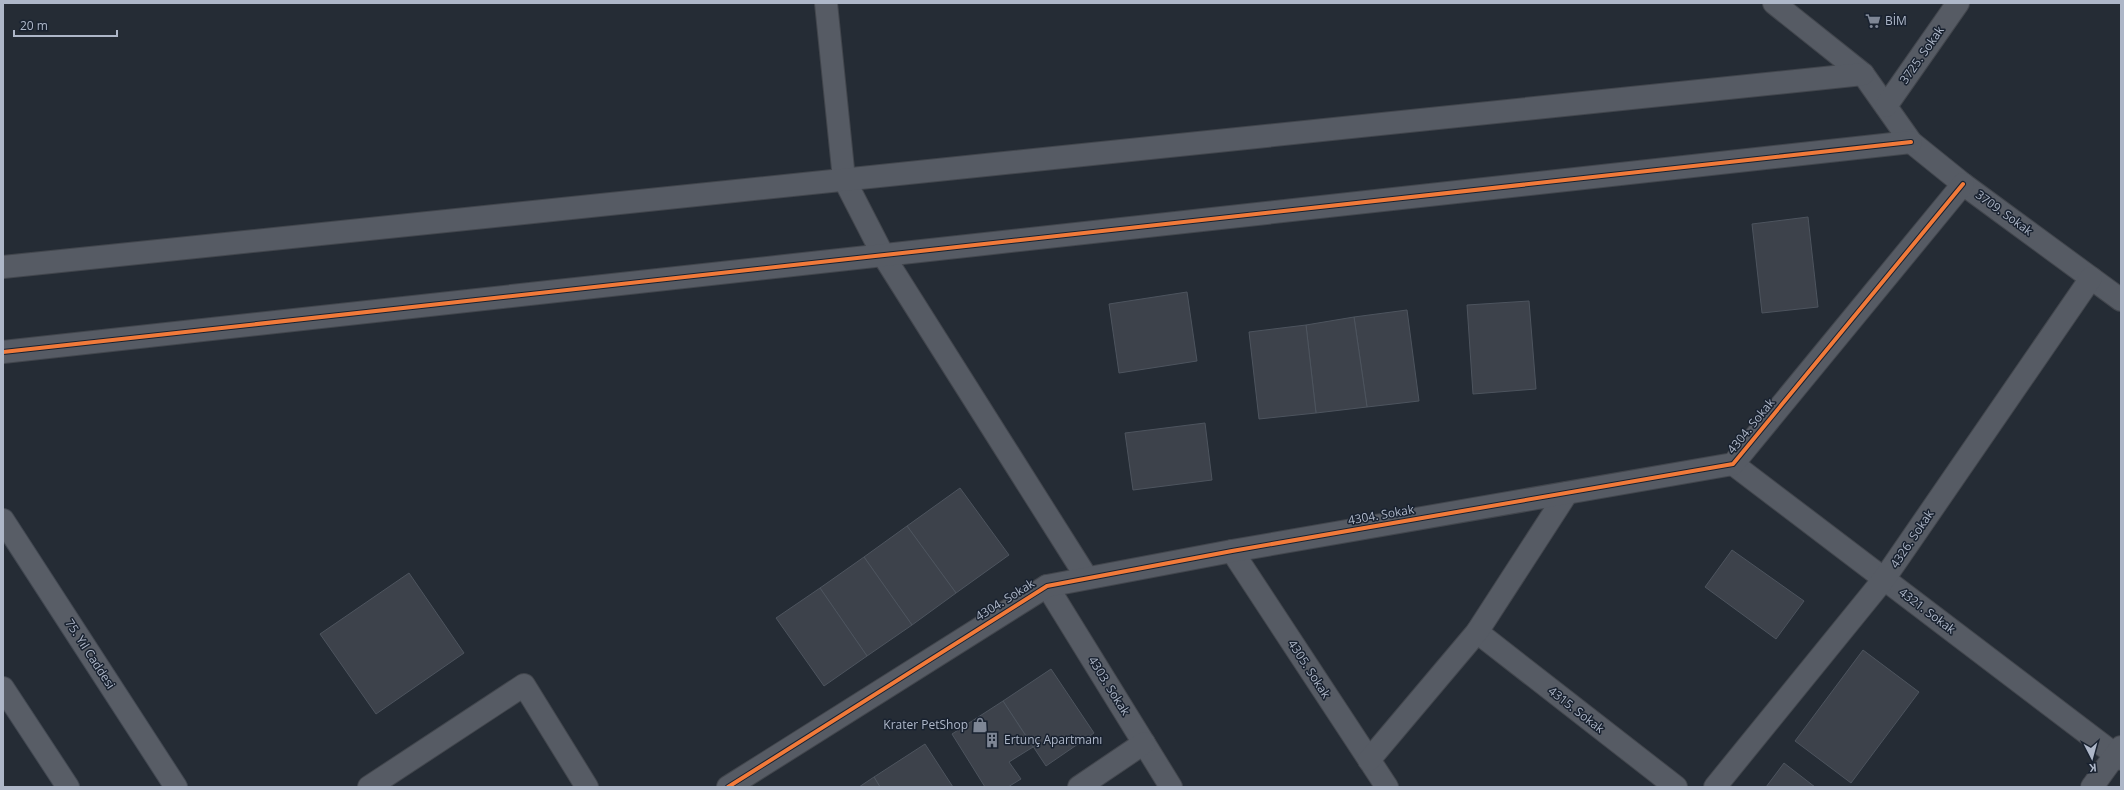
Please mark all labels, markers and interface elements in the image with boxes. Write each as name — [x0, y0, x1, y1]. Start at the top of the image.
scale bar — [14, 12, 117, 38]
supermarket icon: BİM — [1864, 12, 1882, 30]
place label: BİM — [1885, 12, 1907, 29]
text: 20 m — [20, 17, 48, 34]
street label: 3725. Sokak — [1895, 22, 1948, 87]
street label: 3709. Sokak — [1972, 186, 2037, 240]
street label: 4304. Sokak — [1723, 394, 1779, 457]
street label: 4304. Sokak — [1347, 500, 1416, 529]
street label: 4326. Sokak — [1886, 506, 1938, 571]
street label: 4304. Sokak — [972, 574, 1038, 624]
street label: 4321. Sokak — [1896, 584, 1960, 638]
street label: 75. Yıl Caddesi — [61, 615, 119, 692]
street label: 4305. Sokak — [1284, 636, 1335, 702]
street label: 4303. Sokak — [1085, 653, 1135, 719]
street label: 4315. Sokak — [1545, 682, 1608, 737]
place label: Krater PetShop — [883, 716, 968, 733]
shop icon: Krater PetShop — [971, 716, 989, 734]
building icon: Ertunç Apartmanı — [983, 731, 1001, 749]
place label: Ertunç Apartmanı — [1004, 731, 1102, 748]
north arrow — [2072, 738, 2112, 778]
text: K — [2088, 761, 2098, 776]

